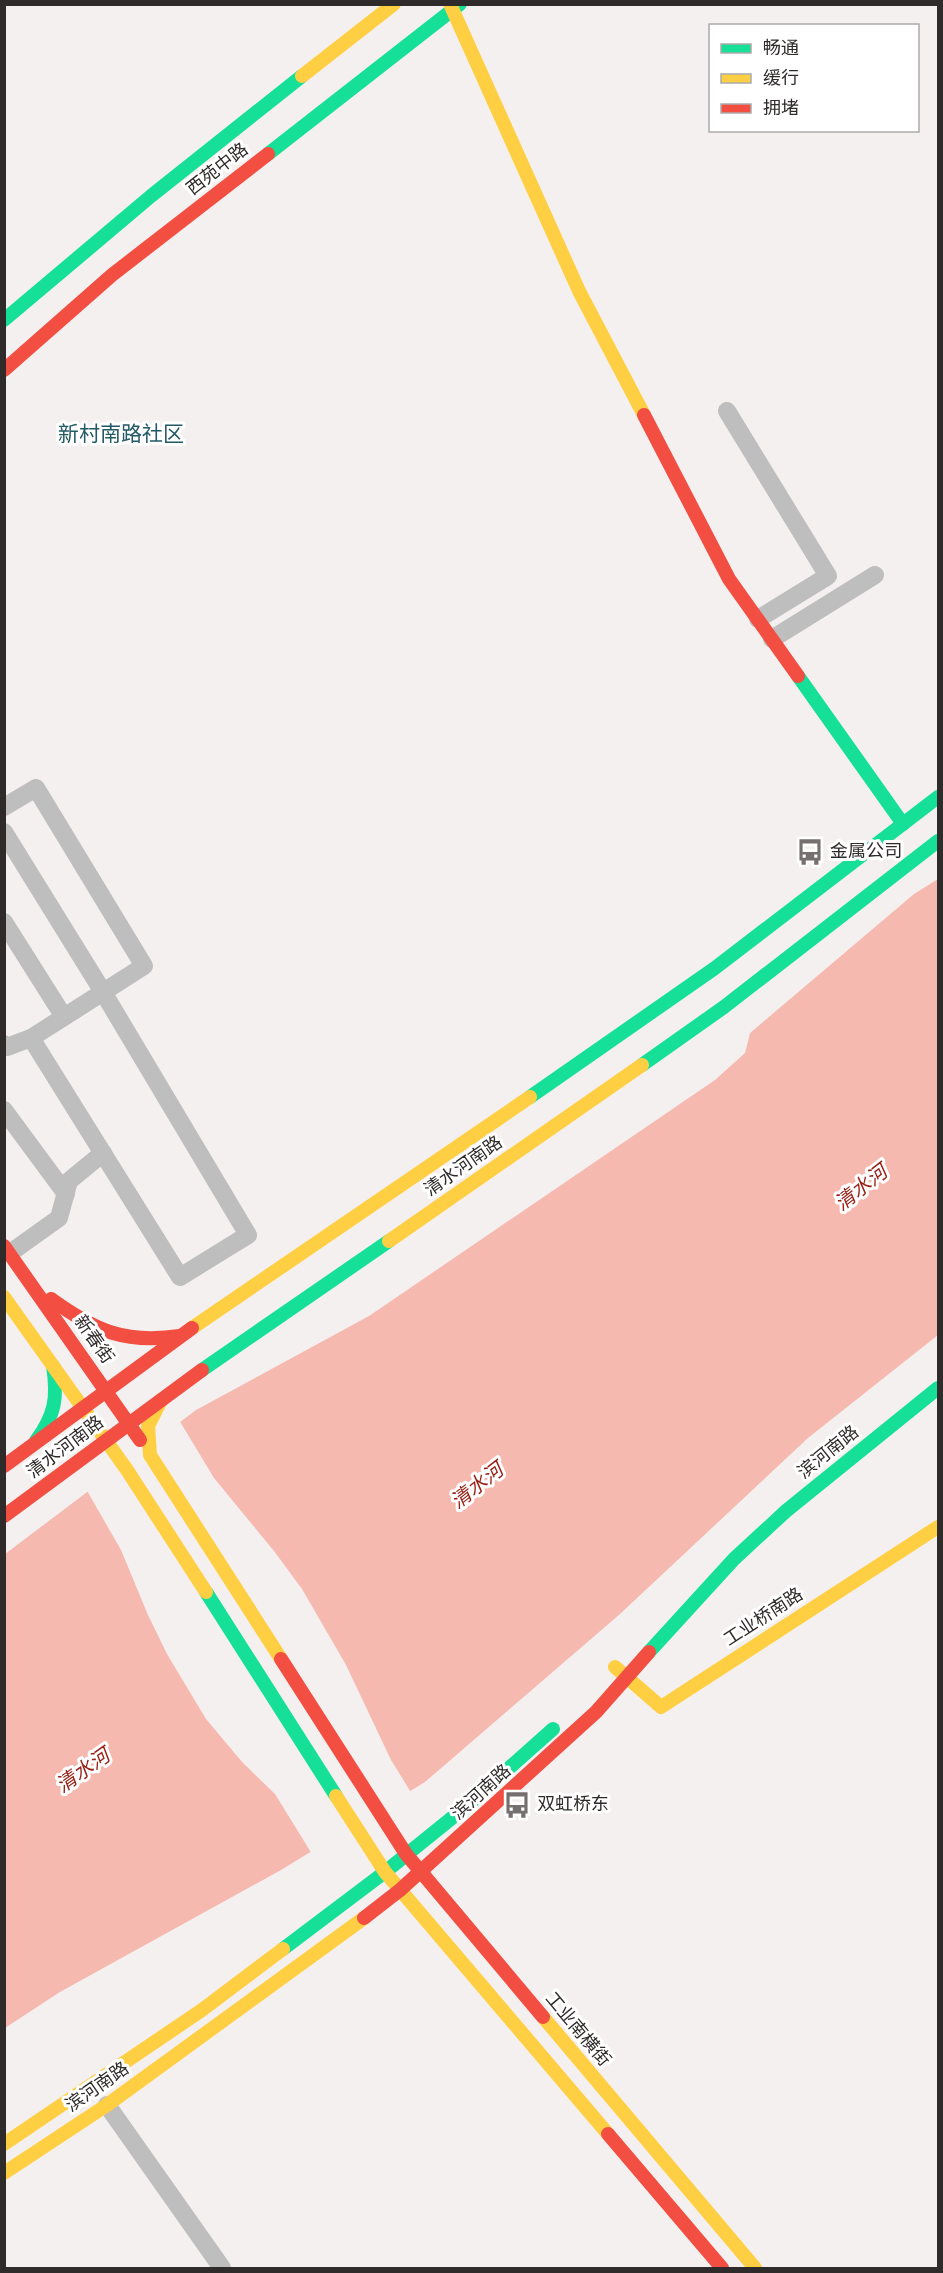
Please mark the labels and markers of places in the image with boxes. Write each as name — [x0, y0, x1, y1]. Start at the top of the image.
bus stop icon: 金属公司 — [795, 837, 825, 867]
place label: 金属公司 — [830, 841, 902, 864]
bus stop icon: 双虹桥东 — [502, 1790, 532, 1820]
place label: 双虹桥东 — [537, 1794, 609, 1817]

